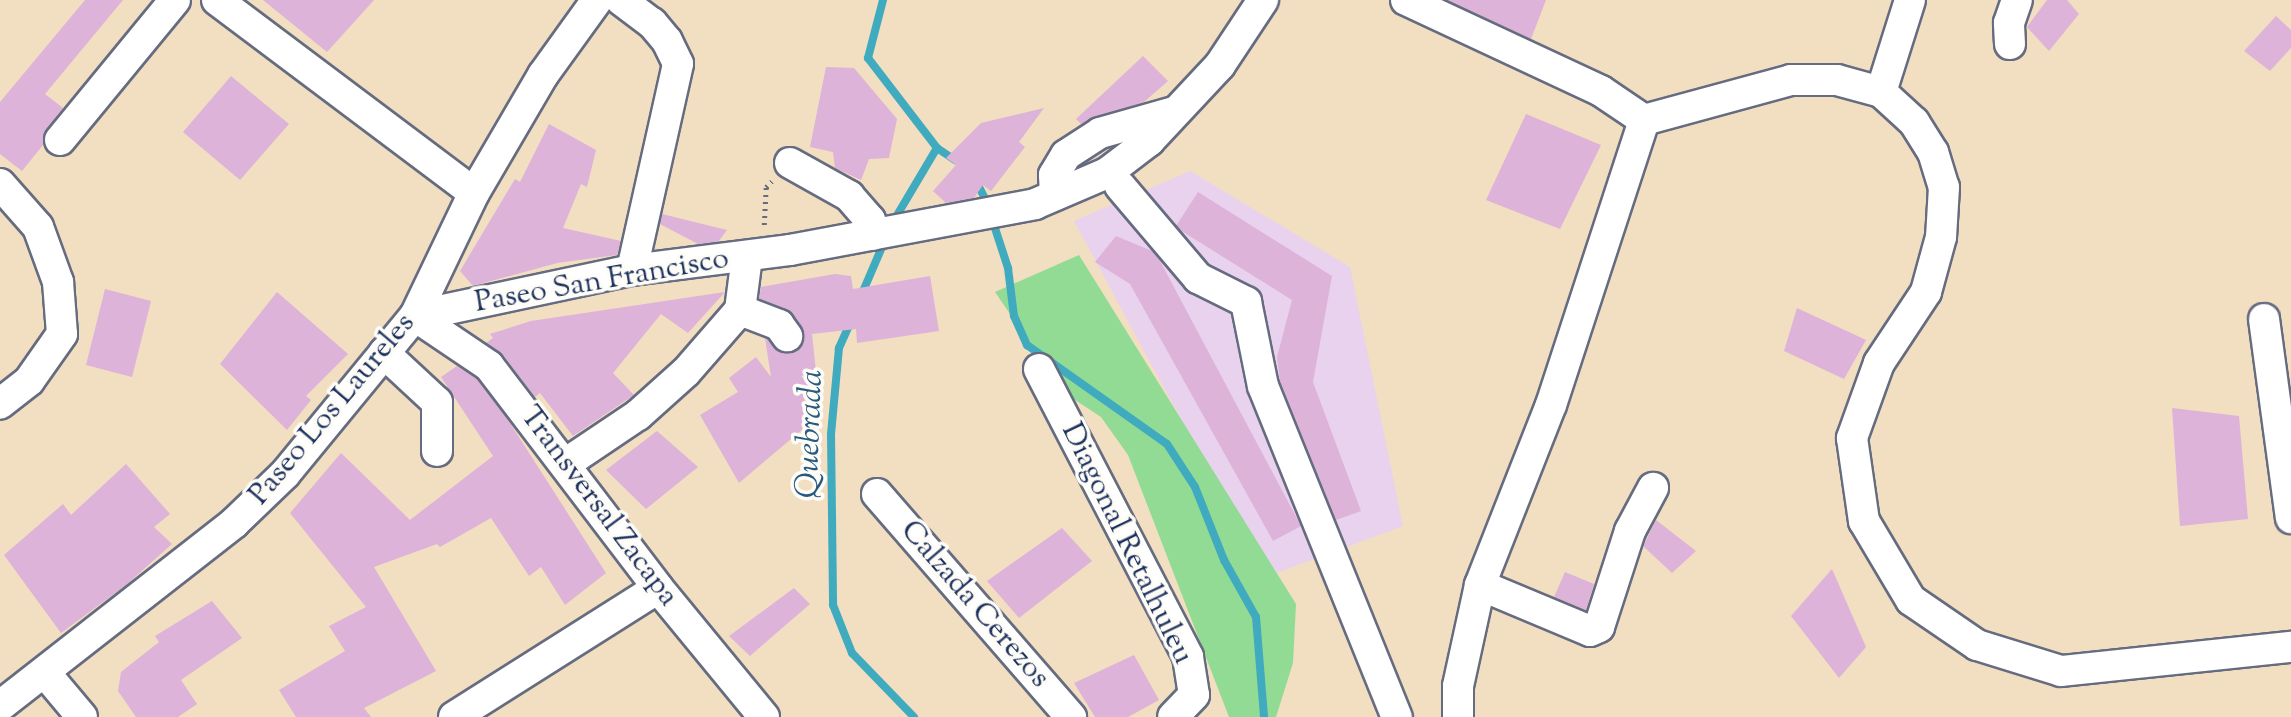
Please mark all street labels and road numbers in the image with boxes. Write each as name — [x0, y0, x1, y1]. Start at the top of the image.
street label: Paseo San Francisco — [472, 242, 732, 322]
street label: Paseo Los Laureles — [242, 307, 424, 513]
street label: Transversal Zacapa — [511, 400, 685, 614]
street label: Diagonal Retalhuleu — [1052, 418, 1200, 670]
street label: Calzada Cerezos — [892, 514, 1056, 696]

